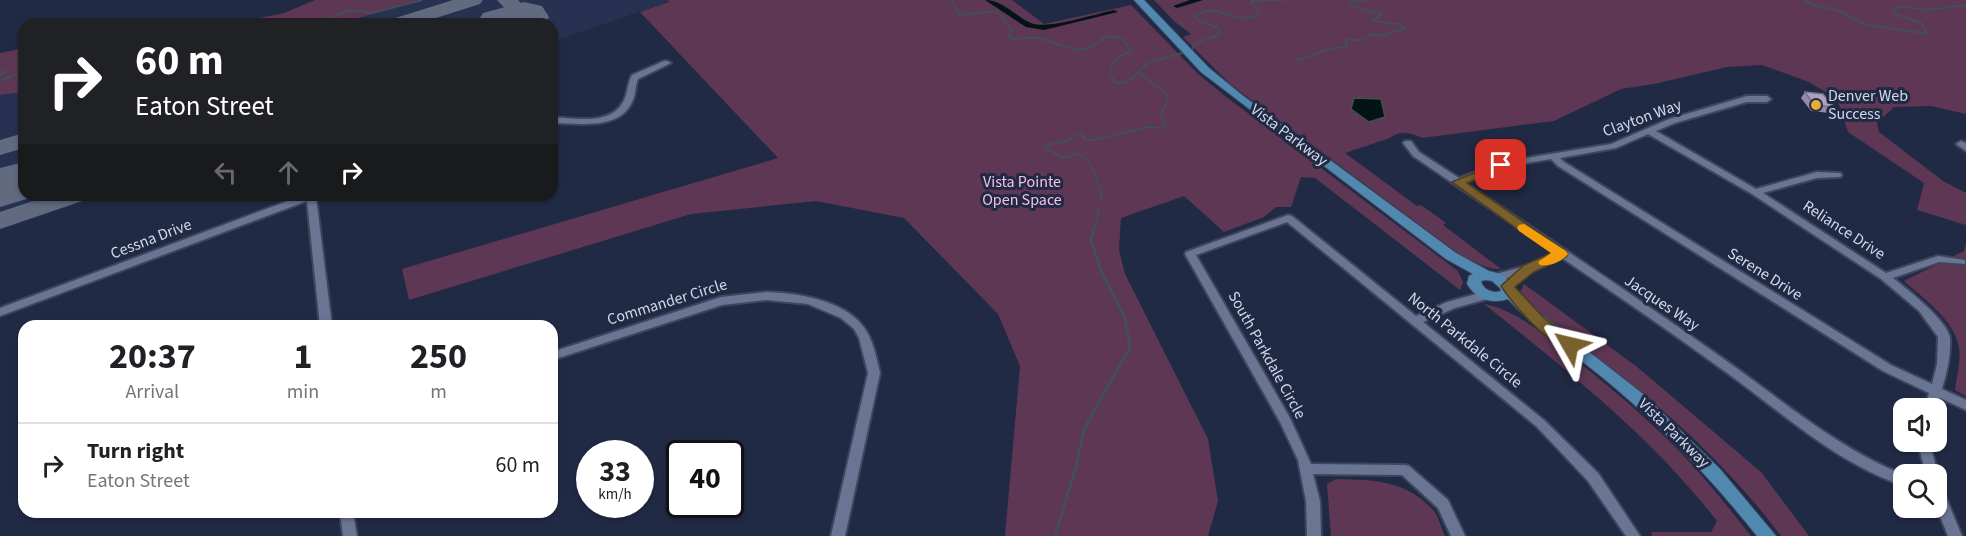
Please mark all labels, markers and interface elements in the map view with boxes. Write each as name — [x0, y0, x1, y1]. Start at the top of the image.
text: 60 m — [135, 31, 224, 91]
icon: right — [36, 42, 114, 120]
place label: Denver Web Success — [1828, 85, 1908, 125]
text: Eaton Street — [135, 87, 274, 126]
street label: Clayton Way — [1600, 93, 1685, 142]
marker: Denver Web Success — [1809, 98, 1823, 112]
street label: Vista Parkway — [1246, 99, 1333, 172]
pin — [1475, 139, 1526, 190]
icon: arrive — [1484, 148, 1517, 181]
icon: left — [209, 156, 242, 189]
icon: ahead — [272, 156, 305, 189]
icon: right — [335, 156, 368, 189]
park label: Vista Pointe Open Space — [982, 171, 1062, 211]
street label: Reliance Drive — [1798, 195, 1890, 265]
street label: Cessna Drive — [107, 213, 195, 265]
street label: Serene Drive — [1723, 242, 1807, 306]
street label: Jacques Way — [1620, 270, 1704, 336]
street label: Commander Circle — [604, 273, 730, 331]
street label: South Parkdale Circle — [1223, 287, 1311, 423]
street label: North Parkdale Circle — [1403, 287, 1527, 393]
position arrow — [1538, 313, 1602, 377]
text: 20:37 — [109, 331, 196, 382]
text: 1 — [293, 331, 312, 382]
text: 250 — [410, 331, 467, 382]
text: Arrival — [125, 378, 179, 406]
text: min — [287, 378, 319, 406]
text: m — [430, 378, 447, 406]
street label: Vista Parkway — [1633, 393, 1715, 473]
map controls — [1893, 398, 1947, 518]
button: sound — [1893, 398, 1947, 452]
text: Turn right — [87, 435, 184, 467]
speed limit sign: 40 — [666, 440, 744, 518]
icon: right — [36, 449, 69, 482]
text: 60 m — [495, 449, 540, 481]
text: 33 — [599, 450, 631, 493]
button: search — [1893, 464, 1947, 518]
text: Eaton Street — [87, 467, 190, 495]
text: km/h — [598, 484, 632, 505]

